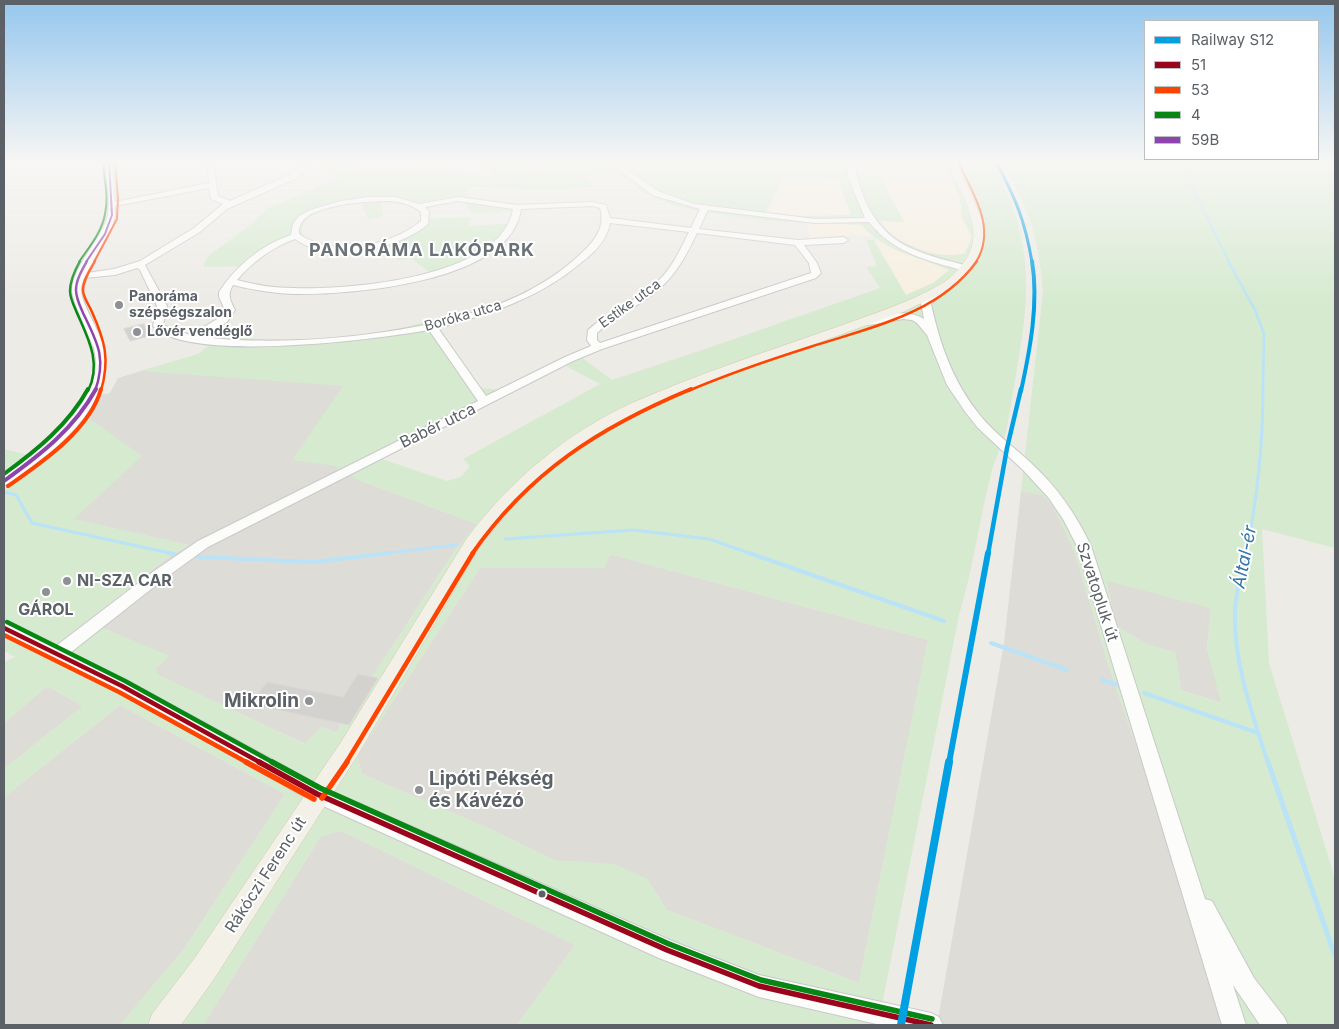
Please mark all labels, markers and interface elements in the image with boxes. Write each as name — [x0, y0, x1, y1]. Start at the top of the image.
legend — [1144, 20, 1319, 160]
text: Railway S12 — [1191, 30, 1274, 49]
text: 51 — [1191, 55, 1206, 74]
text: 53 — [1191, 80, 1209, 99]
text: 4 — [1191, 105, 1201, 124]
text: 59B — [1191, 130, 1219, 149]
district label: PANORÁMA LAKÓPARK — [307, 240, 537, 262]
street label: Estike utca — [596, 276, 664, 332]
place label: Panoráma szépségszalon — [129, 289, 232, 322]
street label: Boróka utca — [423, 297, 503, 335]
marker: Panoráma szépségszalon — [113, 299, 125, 311]
place label: Lővér vendéglő — [147, 324, 252, 340]
marker: Lővér vendéglő — [131, 326, 143, 338]
street label: Babér utca — [397, 399, 479, 453]
water label: Által-ér — [1228, 524, 1262, 590]
street label: Szvatopluk út — [1072, 540, 1122, 644]
place label: NI-SZA CAR — [77, 571, 172, 591]
marker: NI-SZA CAR — [61, 575, 73, 587]
marker: GÁROL — [40, 586, 52, 598]
place label: GÁROL — [18, 600, 74, 620]
place label: Mikrolin — [224, 690, 299, 712]
marker: Mikrolin — [303, 695, 315, 707]
place label: Lipóti Pékség és Kávézó — [429, 768, 554, 812]
marker: Lipóti Pékség és Kávézó — [413, 784, 425, 796]
street label: Rákóczi Ferenc út — [221, 813, 311, 937]
unlabelled marker — [537, 889, 547, 899]

